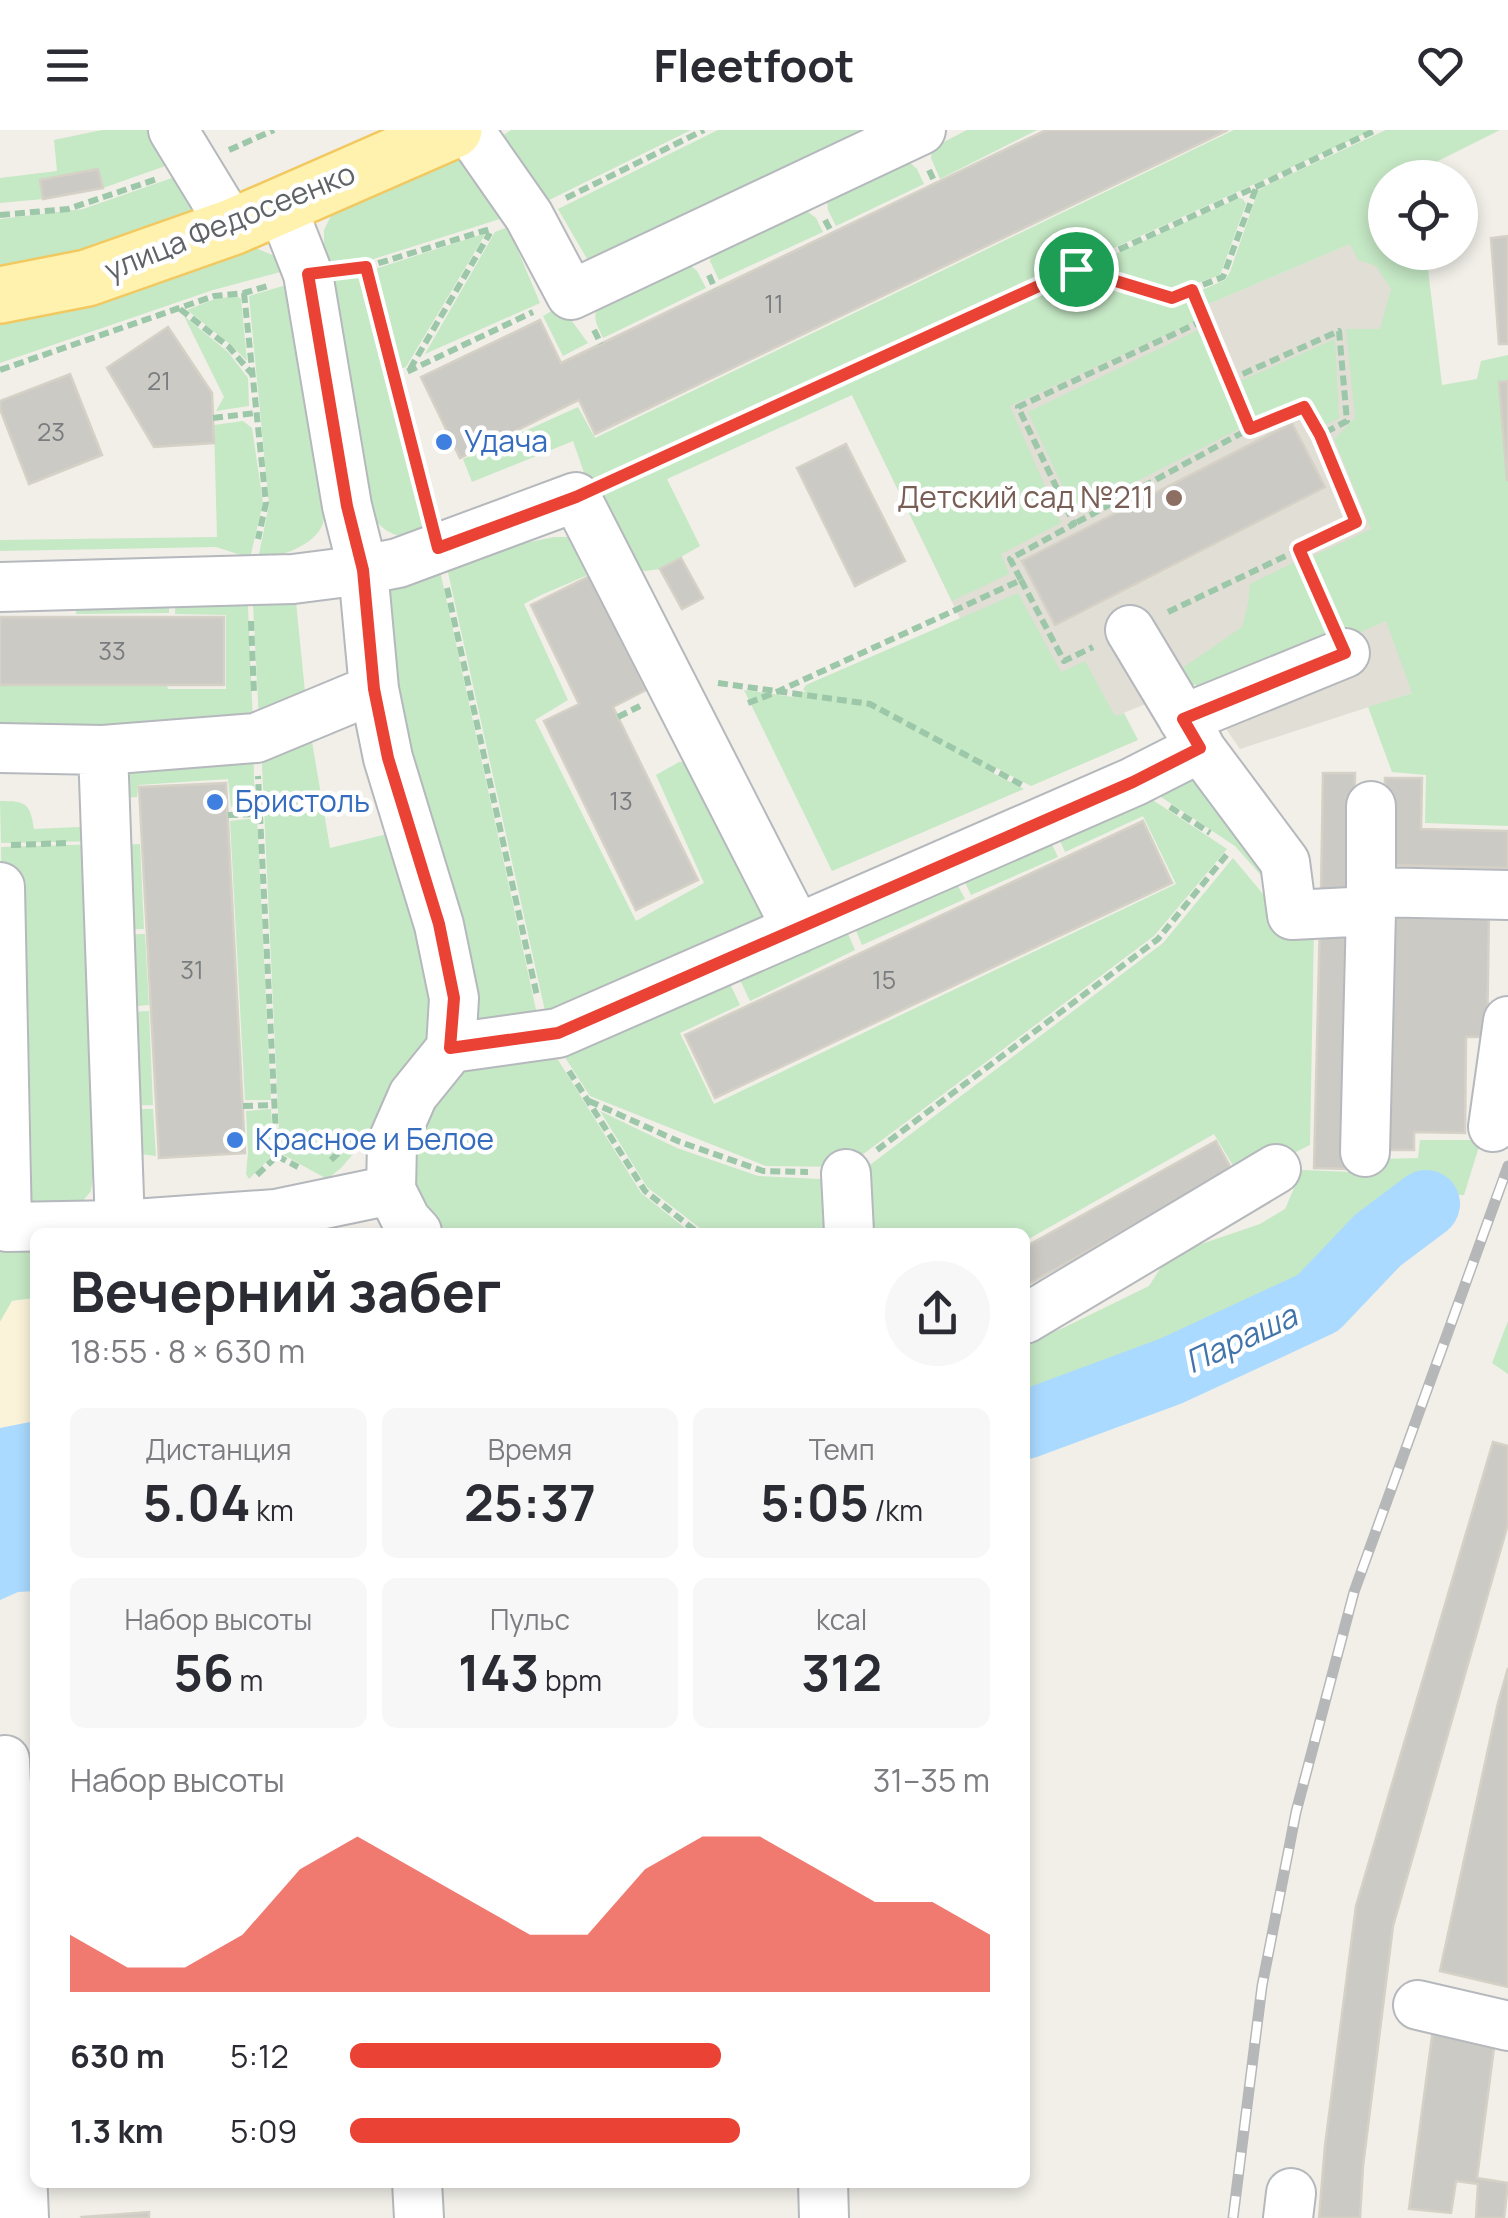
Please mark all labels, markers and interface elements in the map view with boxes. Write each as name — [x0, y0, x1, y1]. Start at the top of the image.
text: Fleetfoot — [653, 34, 855, 96]
icon: menu — [40, 38, 95, 93]
icon: heart — [1413, 38, 1468, 93]
street label: улица Федосеенко — [98, 152, 361, 290]
map controls — [1368, 160, 1478, 270]
button: locate — [1368, 160, 1478, 270]
pin — [1034, 227, 1119, 312]
icon: arrive — [1049, 242, 1104, 297]
house number: 11 — [764, 286, 784, 321]
house number: 21 — [147, 363, 171, 398]
house number: 23 — [37, 414, 65, 449]
place label: Удача — [464, 420, 548, 461]
marker: Удача — [433, 431, 455, 453]
place label: Детский сад №211 — [897, 476, 1154, 517]
marker: Детский сад №211 — [1163, 487, 1185, 509]
house number: 33 — [98, 633, 126, 668]
place label: Бристоль — [235, 780, 370, 821]
house number: 13 — [609, 783, 633, 818]
marker: Бристоль — [204, 791, 226, 813]
house number: 31 — [180, 952, 204, 987]
house number: 15 — [872, 962, 896, 997]
place label: Красное и Белое — [255, 1118, 494, 1159]
marker: Красное и Белое — [224, 1129, 246, 1151]
text: Вечерний забег — [70, 1253, 501, 1329]
button: share — [885, 1261, 990, 1366]
water label: Параша — [1177, 1292, 1306, 1383]
text: 18:55 · 8 × 630 m — [70, 1329, 305, 1373]
text: Дистанция — [145, 1430, 291, 1468]
text: Время — [488, 1430, 572, 1468]
text: Темп — [809, 1430, 875, 1468]
text: 5.04 — [143, 1468, 251, 1536]
text: 25:37 — [464, 1468, 596, 1536]
text: 5:05 — [760, 1468, 869, 1536]
text: km — [251, 1491, 294, 1529]
text: /km — [869, 1491, 923, 1529]
text: Набор высоты — [124, 1600, 312, 1638]
text: Пульс — [490, 1600, 570, 1638]
text: kcal — [816, 1600, 867, 1638]
text: 56 — [173, 1638, 234, 1706]
text: 143 — [458, 1638, 539, 1706]
text: 312 — [801, 1638, 882, 1706]
text: m — [234, 1661, 263, 1699]
text: bpm — [539, 1661, 602, 1699]
text: Набор высоты — [70, 1758, 285, 1802]
text: 31–35 m — [873, 1758, 990, 1802]
text: 630 m — [70, 2034, 165, 2078]
text: 5:12 — [230, 2034, 289, 2078]
text: 1.3 km — [70, 2109, 163, 2153]
text: 5:09 — [230, 2109, 297, 2153]

